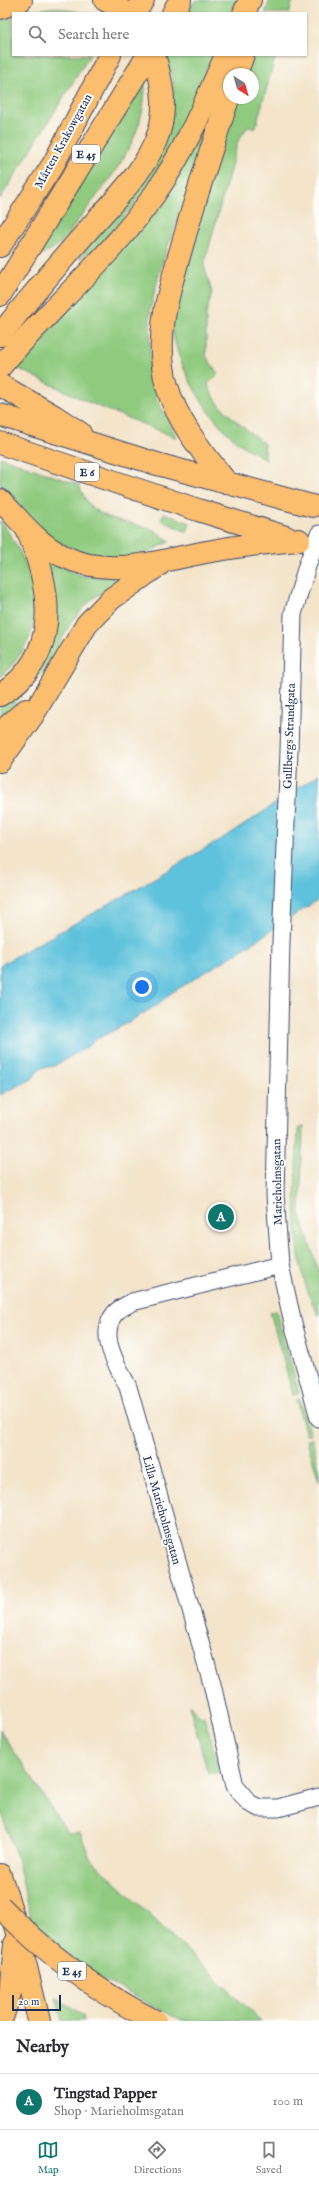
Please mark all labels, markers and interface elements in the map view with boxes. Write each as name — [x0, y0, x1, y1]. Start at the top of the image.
search box — [12, 12, 307, 56]
icon: search — [26, 23, 48, 45]
text: Search here — [58, 25, 129, 44]
north arrow — [223, 68, 259, 104]
street label: Mårten Krakowgatan — [31, 91, 96, 191]
road number: E 45 — [72, 145, 100, 163]
road number: E 6 — [75, 463, 99, 481]
street label: Gullbergs Strandgata — [280, 682, 299, 789]
your location — [132, 977, 152, 997]
street label: Marieholmsgatan — [269, 1138, 286, 1225]
pin: A — [208, 1202, 234, 1232]
street label: Lilla Marieholmsgatan — [139, 1454, 184, 1567]
road number: E 45 — [58, 1962, 86, 1980]
scale bar — [12, 1993, 61, 2012]
text: 20 m — [18, 1995, 39, 2009]
text: Nearby — [16, 2037, 69, 2058]
text: Tingstad Papper — [54, 2084, 157, 2103]
text: A — [25, 2093, 33, 2110]
text: 100 m — [273, 2093, 303, 2110]
text: Shop · Marieholmsgatan — [54, 2103, 184, 2120]
tab: Map — [37, 2139, 59, 2177]
tab: Directions — [134, 2139, 181, 2177]
tab: Saved — [256, 2139, 282, 2177]

